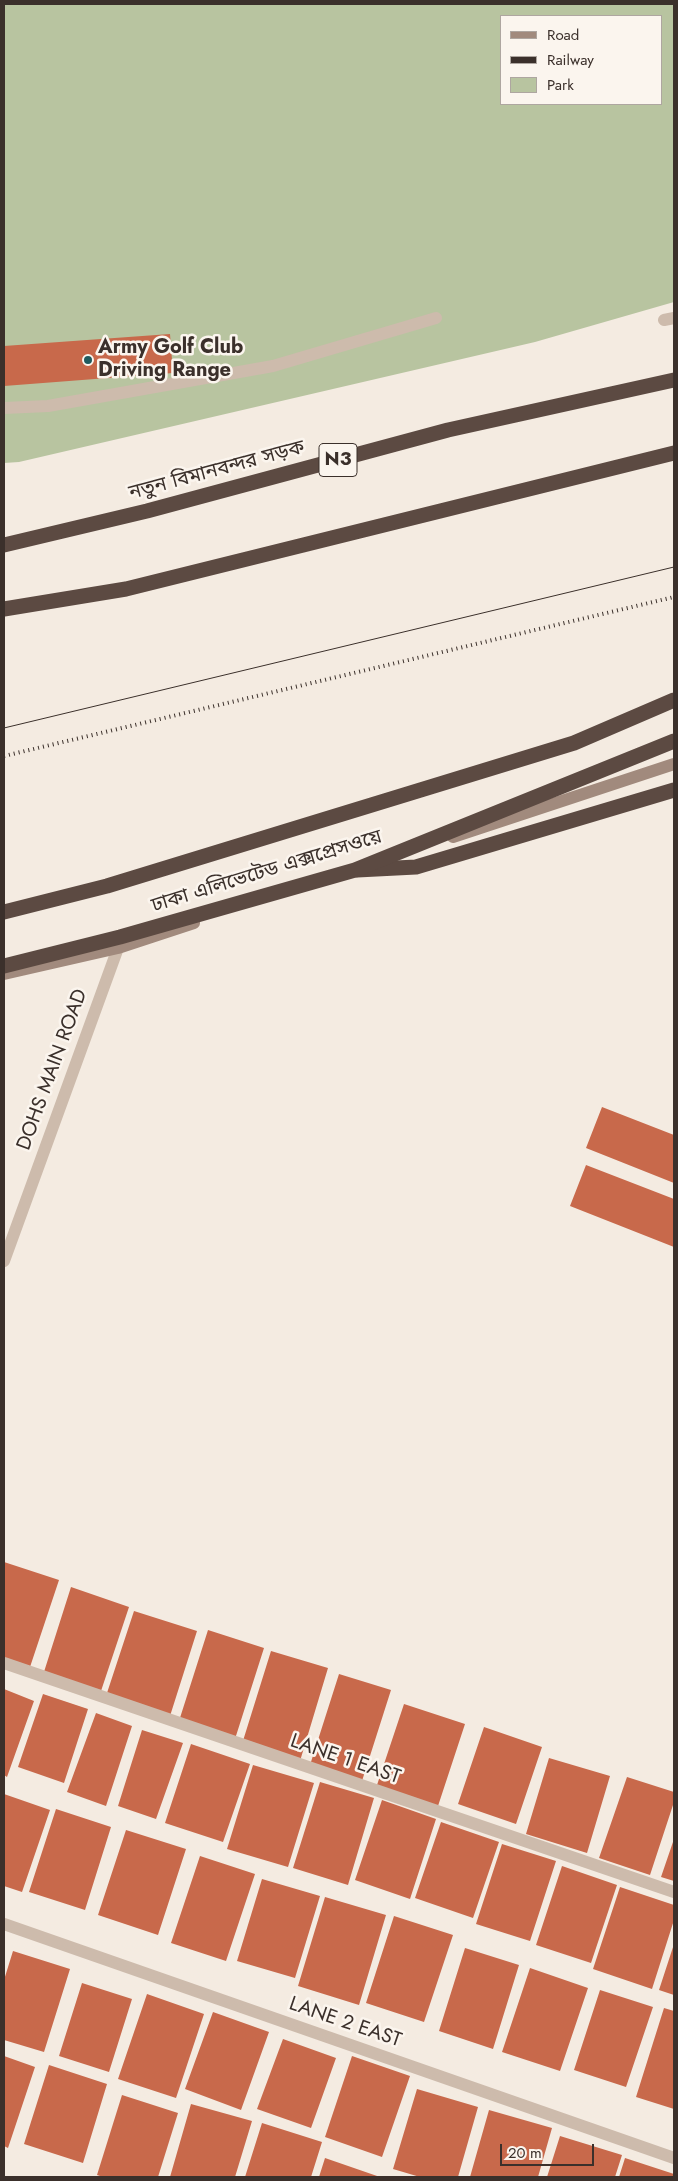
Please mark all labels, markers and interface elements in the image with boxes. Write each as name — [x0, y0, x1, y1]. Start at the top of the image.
legend — [500, 15, 663, 105]
text: Road — [547, 24, 579, 46]
text: Railway — [547, 49, 594, 71]
text: Park — [547, 74, 574, 96]
place label: Army Golf Club Driving Range — [98, 336, 243, 383]
marker: Army Golf Club Driving Range — [82, 354, 94, 366]
street label: নতুন বিমানবন্দর সড়ক — [127, 436, 307, 506]
road number: N3 — [319, 444, 357, 476]
street label: ঢাকা এলিভেটেড এক্সপ্রেসওয়ে — [149, 825, 385, 919]
street label: DOHS MAIN ROAD — [13, 986, 93, 1154]
street label: LANE 1 EAST — [287, 1730, 403, 1790]
street label: LANE 2 EAST — [286, 1993, 404, 2053]
scale bar — [503, 2134, 597, 2166]
text: 20 m — [508, 2142, 542, 2164]

